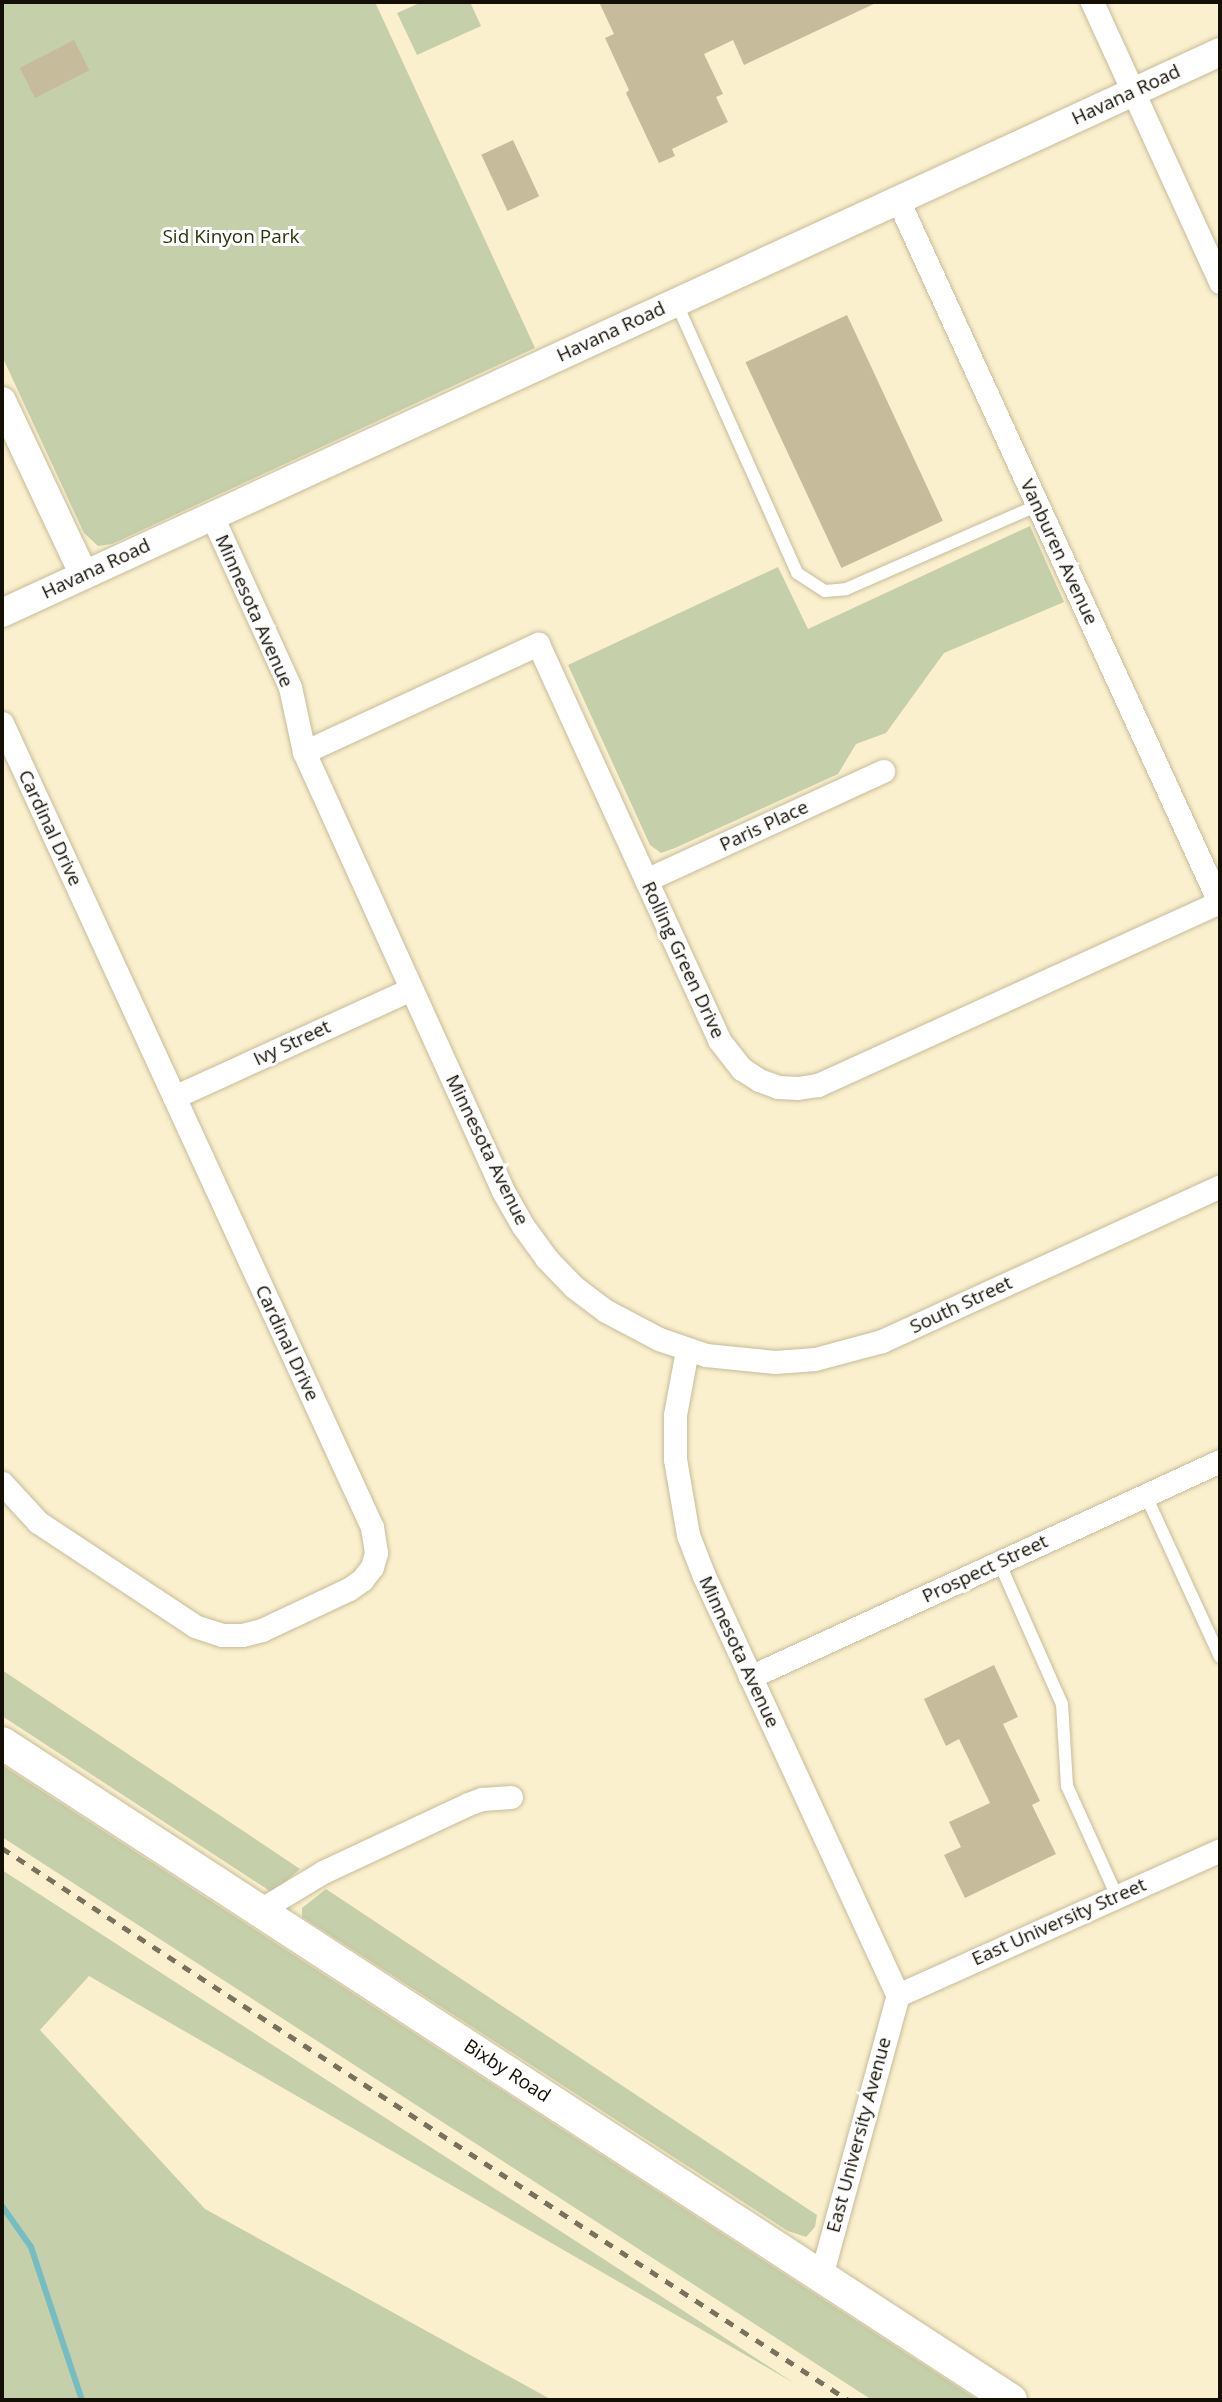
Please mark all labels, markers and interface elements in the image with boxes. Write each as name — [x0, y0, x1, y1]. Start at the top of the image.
street label: Havana Road — [1068, 60, 1184, 130]
park label: Sid Kinyon Park — [162, 226, 300, 248]
street label: Havana Road — [553, 297, 669, 367]
street label: Vanburen Avenue — [1015, 476, 1103, 628]
street label: Minnesota Avenue — [210, 531, 298, 691]
street label: Havana Road — [38, 534, 154, 604]
street label: Cardinal Drive — [13, 766, 87, 890]
street label: Paris Place — [716, 796, 812, 856]
street label: Rolling Green Drive — [637, 878, 729, 1042]
street label: Ivy Street — [250, 1015, 334, 1071]
street label: Minnesota Avenue — [441, 1071, 533, 1229]
street label: South Street — [906, 1271, 1016, 1339]
street label: Cardinal Drive — [250, 1281, 324, 1405]
street label: Prospect Street — [919, 1530, 1051, 1608]
street label: Minnesota Avenue — [694, 1573, 784, 1731]
street label: East University Street — [968, 1873, 1150, 1971]
street label: Bixby Road — [460, 2035, 554, 2107]
street label: East University Avenue — [822, 2035, 896, 2235]

